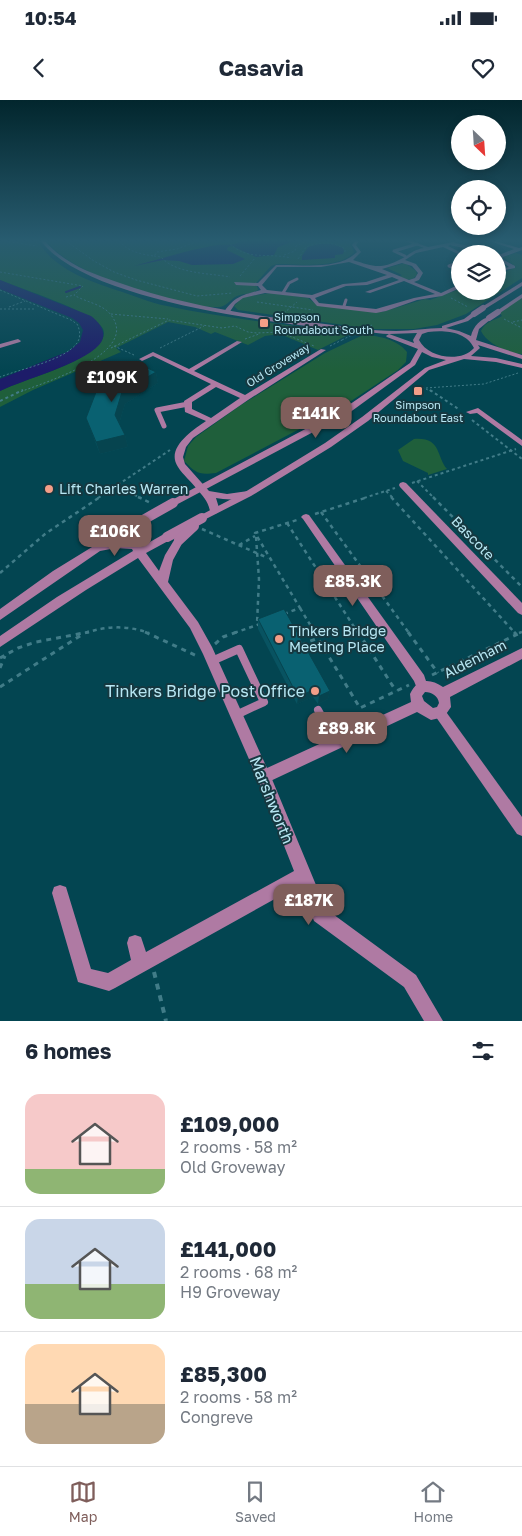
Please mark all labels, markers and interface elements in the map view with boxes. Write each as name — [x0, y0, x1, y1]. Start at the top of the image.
text: 10:54 — [25, 6, 77, 29]
icon: back — [25, 54, 53, 82]
text: Casavia — [218, 54, 304, 81]
icon: heart — [469, 54, 497, 82]
north arrow — [451, 115, 506, 170]
map controls — [451, 115, 506, 300]
button: locate — [451, 180, 506, 235]
button: layers — [451, 245, 506, 300]
place label: Simpson Roundabout South — [274, 310, 373, 336]
marker: Simpson Roundabout South — [258, 317, 270, 329]
street label: Old Groveway — [244, 340, 312, 389]
pin: £109K — [77, 360, 147, 403]
text: £109K — [87, 367, 137, 387]
marker: Simpson Roundabout East — [412, 385, 424, 397]
pin: £141K — [281, 396, 351, 439]
place label: Simpson Roundabout East — [373, 398, 463, 424]
text: £141K — [292, 403, 340, 423]
place label: Lift Charles Warren — [59, 480, 188, 497]
marker: Lift Charles Warren — [43, 483, 55, 495]
street label: Bascote — [448, 512, 498, 563]
pin: £106K — [80, 514, 150, 557]
text: £106K — [90, 521, 140, 541]
pin: £85.3K — [312, 564, 394, 607]
text: £85.3K — [324, 571, 382, 591]
place label: Tinkers Bridge Meeting Place — [289, 622, 386, 655]
marker: Tinkers Bridge Meeting Place — [273, 633, 285, 645]
street label: Aldenham — [441, 636, 509, 681]
place label: Tinkers Bridge Post Office — [105, 681, 305, 701]
marker: Tinkers Bridge Post Office — [309, 685, 321, 697]
pin: £89.8K — [306, 712, 388, 754]
text: £89.8K — [318, 718, 376, 738]
street label: Marshworth — [245, 753, 299, 847]
pin: £187K — [274, 884, 344, 926]
text: £187K — [284, 890, 334, 910]
icon: filters — [469, 1037, 497, 1065]
text: 6 homes — [25, 1038, 111, 1064]
text: £109,000 — [180, 1111, 279, 1137]
icon: home — [65, 1114, 125, 1174]
text: 2 rooms · 58 m² — [180, 1137, 297, 1157]
text: Old Groveway — [180, 1157, 285, 1177]
text: £141,000 — [180, 1236, 276, 1262]
icon: home — [65, 1239, 125, 1299]
text: 2 rooms · 68 m² — [180, 1262, 297, 1282]
text: H9 Groveway — [180, 1282, 281, 1302]
text: £85,300 — [180, 1361, 267, 1387]
icon: home — [65, 1364, 125, 1424]
text: 2 rooms · 58 m² — [180, 1387, 297, 1407]
text: Congreve — [180, 1407, 253, 1427]
tab: Map — [69, 1478, 97, 1525]
tab: Saved — [235, 1478, 276, 1525]
tab: Home — [414, 1478, 453, 1525]

